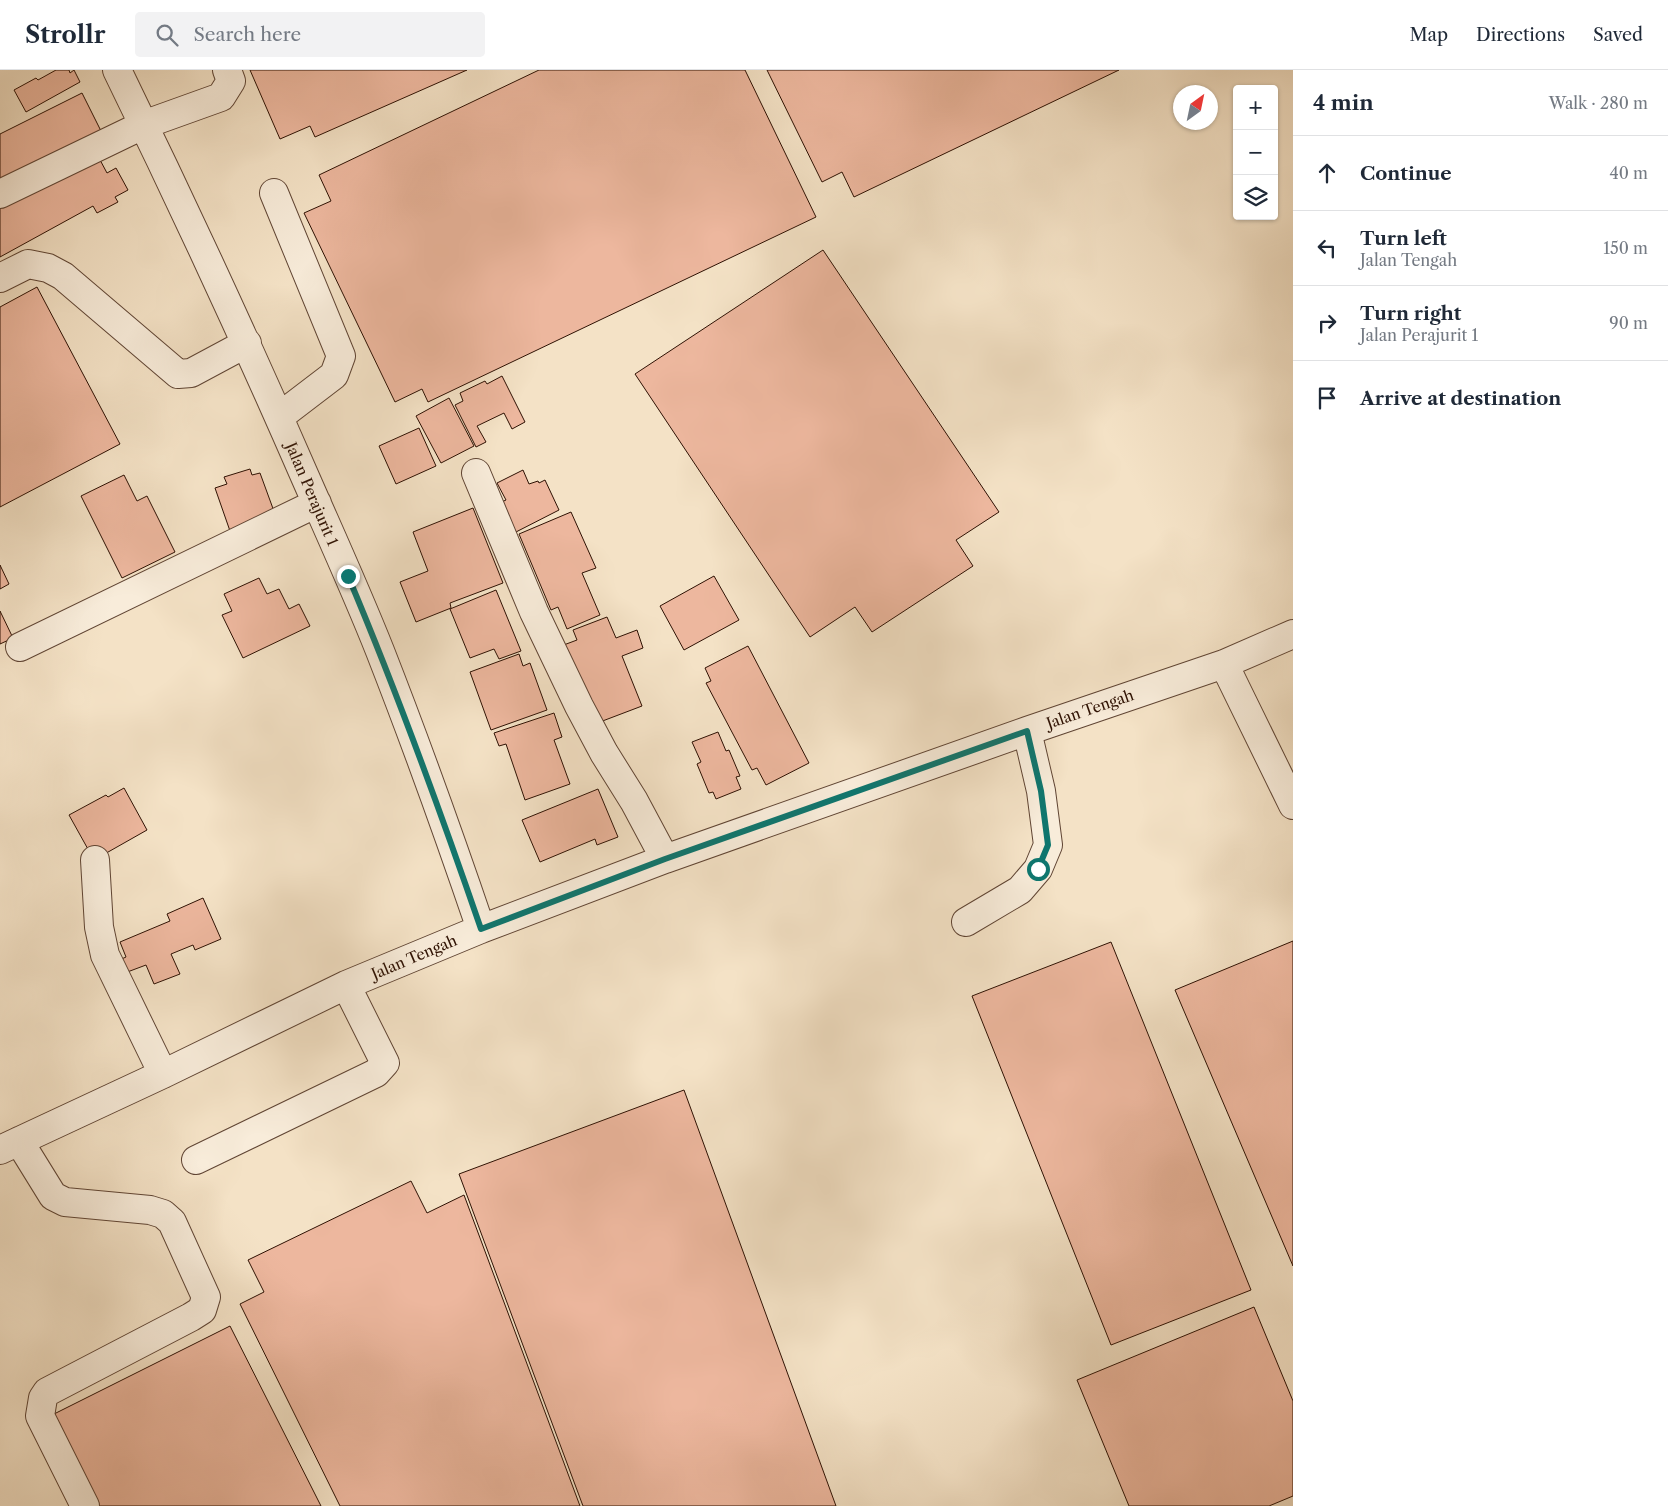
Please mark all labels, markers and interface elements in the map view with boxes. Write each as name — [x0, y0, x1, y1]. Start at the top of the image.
search box — [135, 12, 485, 57]
text: Strollr — [25, 20, 105, 49]
icon: search — [153, 21, 181, 49]
text: Search here — [193, 23, 301, 46]
text: Map — [1409, 24, 1448, 46]
text: Directions — [1476, 24, 1565, 46]
text: Saved — [1593, 24, 1643, 46]
north arrow — [1173, 85, 1218, 130]
map controls — [1233, 85, 1278, 220]
button: + — [1233, 85, 1278, 130]
text: 4 min — [1313, 90, 1374, 115]
text: Walk · 280 m — [1549, 93, 1648, 113]
button: − — [1233, 130, 1278, 175]
icon: ahead — [1313, 159, 1341, 187]
text: Continue — [1360, 162, 1452, 185]
text: 40 m — [1609, 163, 1648, 183]
button: layers — [1233, 175, 1278, 220]
text: Turn left — [1360, 227, 1447, 250]
icon: left — [1313, 234, 1341, 262]
text: 150 m — [1603, 238, 1648, 258]
text: Jalan Tengah — [1360, 250, 1457, 270]
text: Turn right — [1360, 302, 1461, 325]
icon: right — [1313, 309, 1341, 337]
text: 90 m — [1609, 313, 1648, 333]
text: Jalan Perajurit 1 — [1360, 325, 1478, 345]
icon: arrive — [1313, 384, 1341, 412]
text: Arrive at destination — [1360, 387, 1561, 410]
street label: Jalan Perajurit 1 — [281, 437, 343, 549]
route end — [337, 565, 360, 588]
street label: Jalan Tengah — [1042, 685, 1137, 733]
route start — [1027, 858, 1050, 881]
street label: Jalan Tengah — [366, 930, 460, 984]

